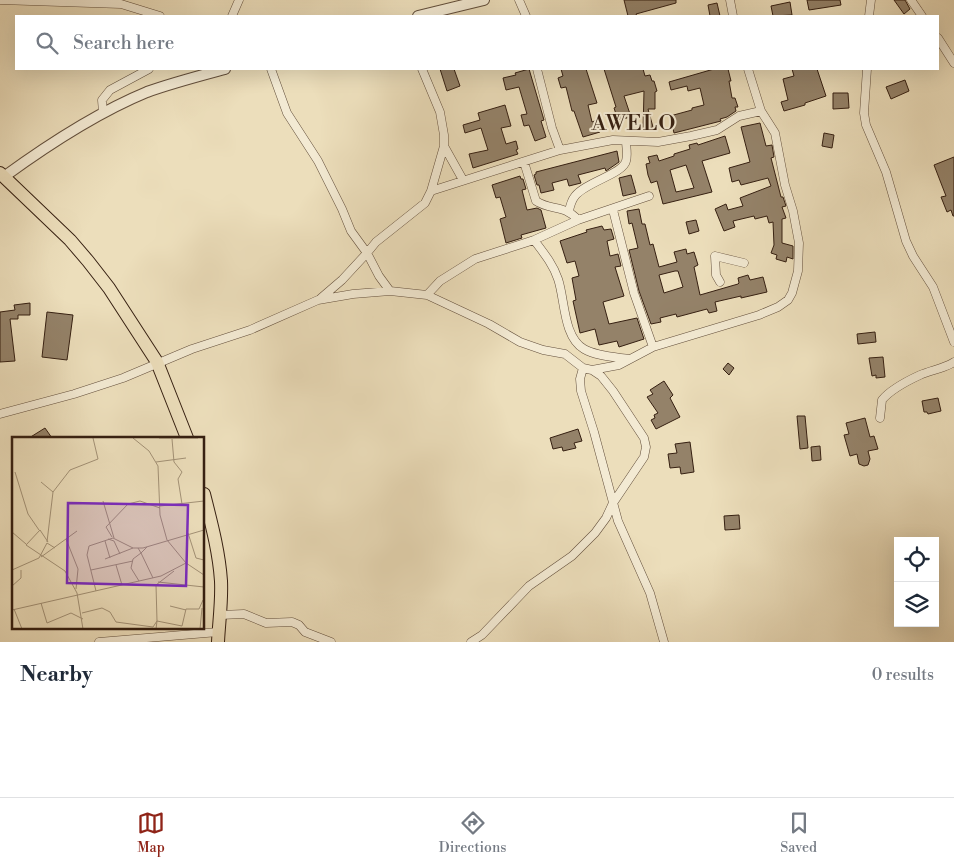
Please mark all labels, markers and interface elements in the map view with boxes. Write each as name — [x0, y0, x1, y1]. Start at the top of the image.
search box — [15, 15, 939, 70]
icon: search — [33, 29, 61, 57]
text: Search here — [73, 31, 174, 55]
district label: AWELO — [591, 110, 676, 137]
inset map — [12, 437, 205, 630]
map controls — [894, 537, 939, 627]
button: locate — [894, 537, 939, 582]
button: layers — [894, 582, 939, 627]
text: Nearby — [20, 662, 93, 688]
text: 0 results — [872, 665, 934, 685]
tab: Map — [137, 809, 165, 857]
tab: Directions — [439, 809, 506, 857]
tab: Saved — [780, 809, 817, 857]

